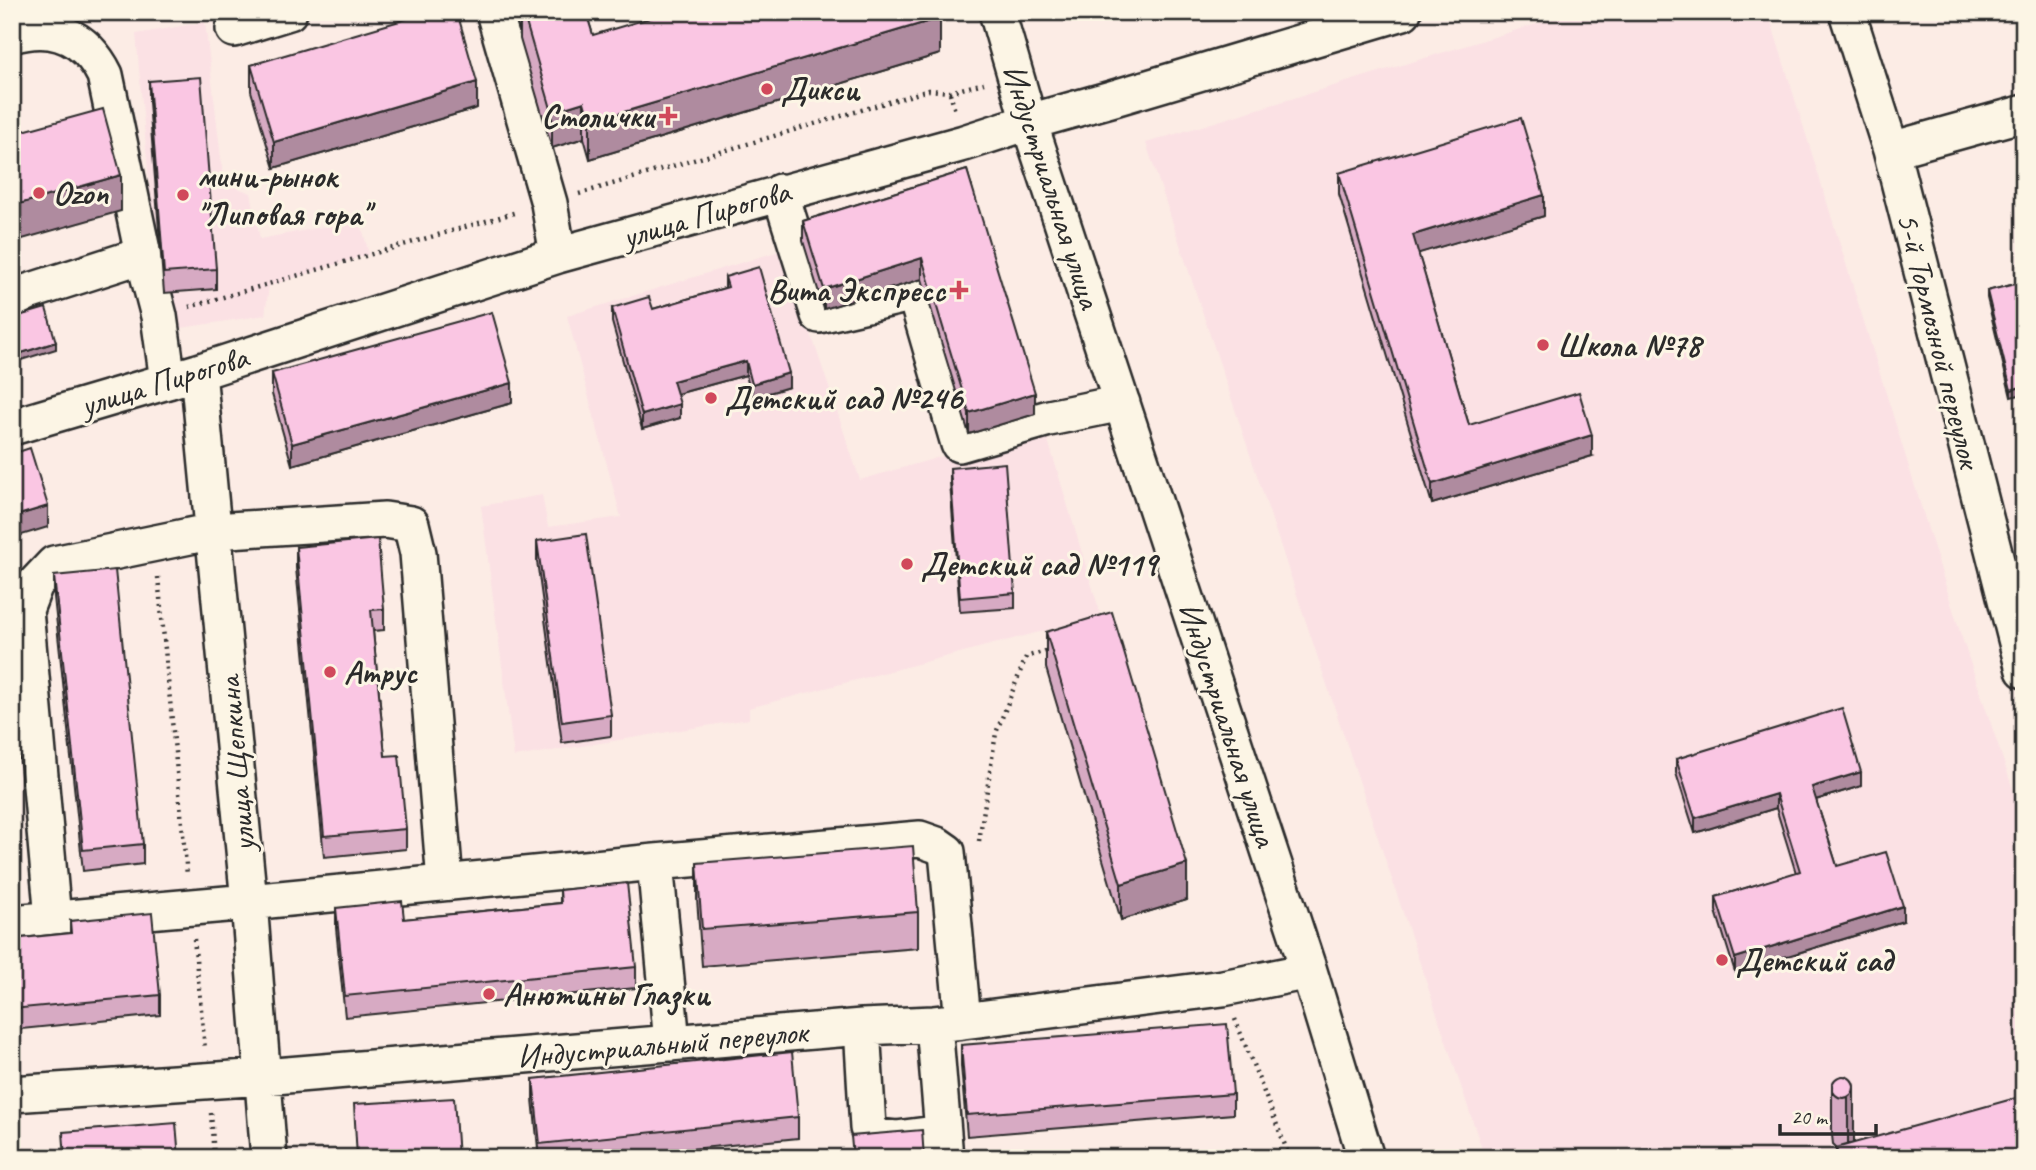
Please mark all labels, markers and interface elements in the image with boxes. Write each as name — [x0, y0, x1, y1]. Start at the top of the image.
street label: Индустриальная улица — [993, 59, 1112, 315]
place label: Дикси — [781, 68, 861, 110]
marker: Дикси — [759, 81, 775, 97]
place label: Столички — [541, 95, 657, 137]
marker: Столички — [660, 108, 676, 124]
place label: мини-рынок "Липовая гора" — [197, 155, 376, 235]
street label: улица Пирогова — [615, 169, 797, 259]
place label: Ozon — [53, 172, 109, 214]
marker: Ozon — [31, 185, 47, 201]
marker: мини-рынок "Липовая гора" — [175, 187, 191, 203]
street label: 5-й Тормозной переулок — [1887, 208, 1992, 475]
place label: Вита Экспресс — [768, 269, 947, 311]
marker: Вита Экспресс — [951, 282, 967, 298]
place label: Школа №78 — [1557, 324, 1705, 366]
street label: улица Пирогова — [73, 335, 255, 427]
marker: Школа №78 — [1535, 337, 1551, 353]
place label: Детский сад №246 — [725, 377, 964, 419]
marker: Детский сад №246 — [703, 390, 719, 406]
place label: Детский сад №119 — [921, 543, 1160, 585]
marker: Детский сад №119 — [899, 556, 915, 572]
street label: Индустриальная улица — [1169, 597, 1288, 853]
place label: Атрус — [344, 651, 418, 693]
marker: Атрус — [322, 664, 338, 680]
street label: улица Щепкина — [207, 672, 265, 855]
place label: Детский сад — [1736, 939, 1896, 981]
marker: Детский сад — [1714, 952, 1730, 968]
place label: Анютины Глазки — [503, 973, 712, 1016]
marker: Анютины Глазки — [481, 986, 497, 1002]
street label: Индустриальный переулок — [515, 1010, 812, 1078]
scale bar — [1780, 1093, 1877, 1137]
text: 20 m — [1791, 1104, 1829, 1130]

